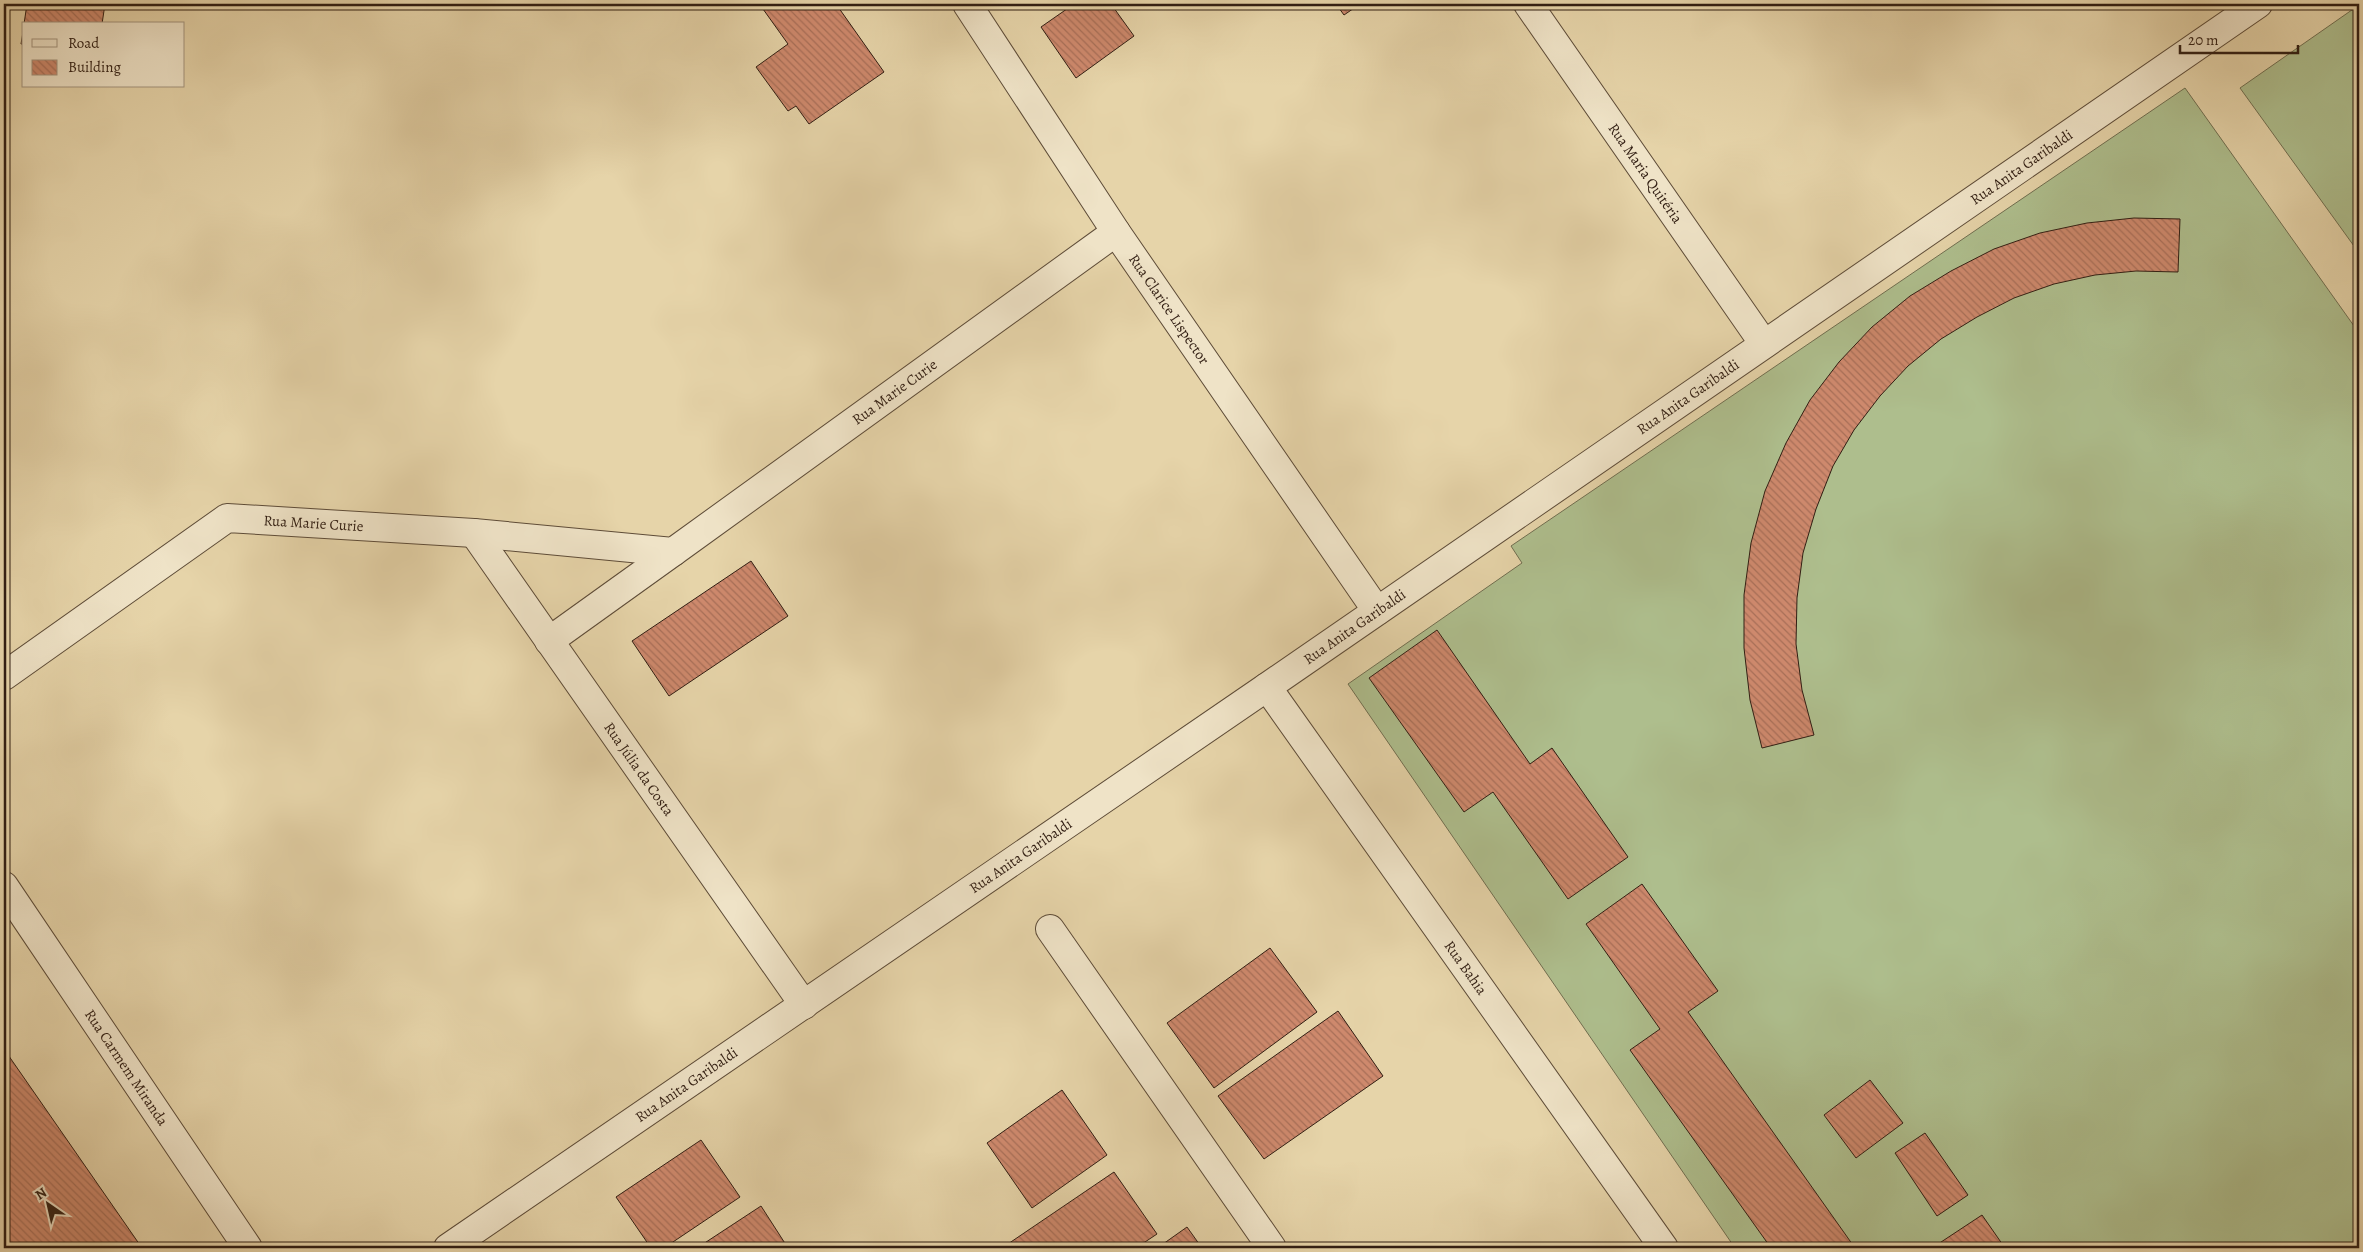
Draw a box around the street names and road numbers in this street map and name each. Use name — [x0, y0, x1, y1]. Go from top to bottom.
street label: Rua Maria Quitéria — [1604, 119, 1687, 227]
street label: Rua Anita Garibaldi — [1966, 125, 2077, 209]
street label: Rua Clarice Lispector — [1124, 250, 1214, 368]
street label: Rua Marie Curie — [848, 354, 941, 429]
street label: Rua Anita Garibaldi — [1633, 355, 1743, 439]
street label: Rua Marie Curie — [263, 510, 364, 536]
street label: Rua Anita Garibaldi — [1299, 584, 1410, 669]
street label: Rua Júlia da Costa — [599, 718, 679, 820]
street label: Rua Anita Garibaldi — [965, 814, 1076, 898]
street label: Rua Bahia — [1440, 937, 1492, 999]
street label: Rua Carmem Miranda — [80, 1005, 173, 1130]
street label: Rua Anita Garibaldi — [631, 1042, 742, 1127]

